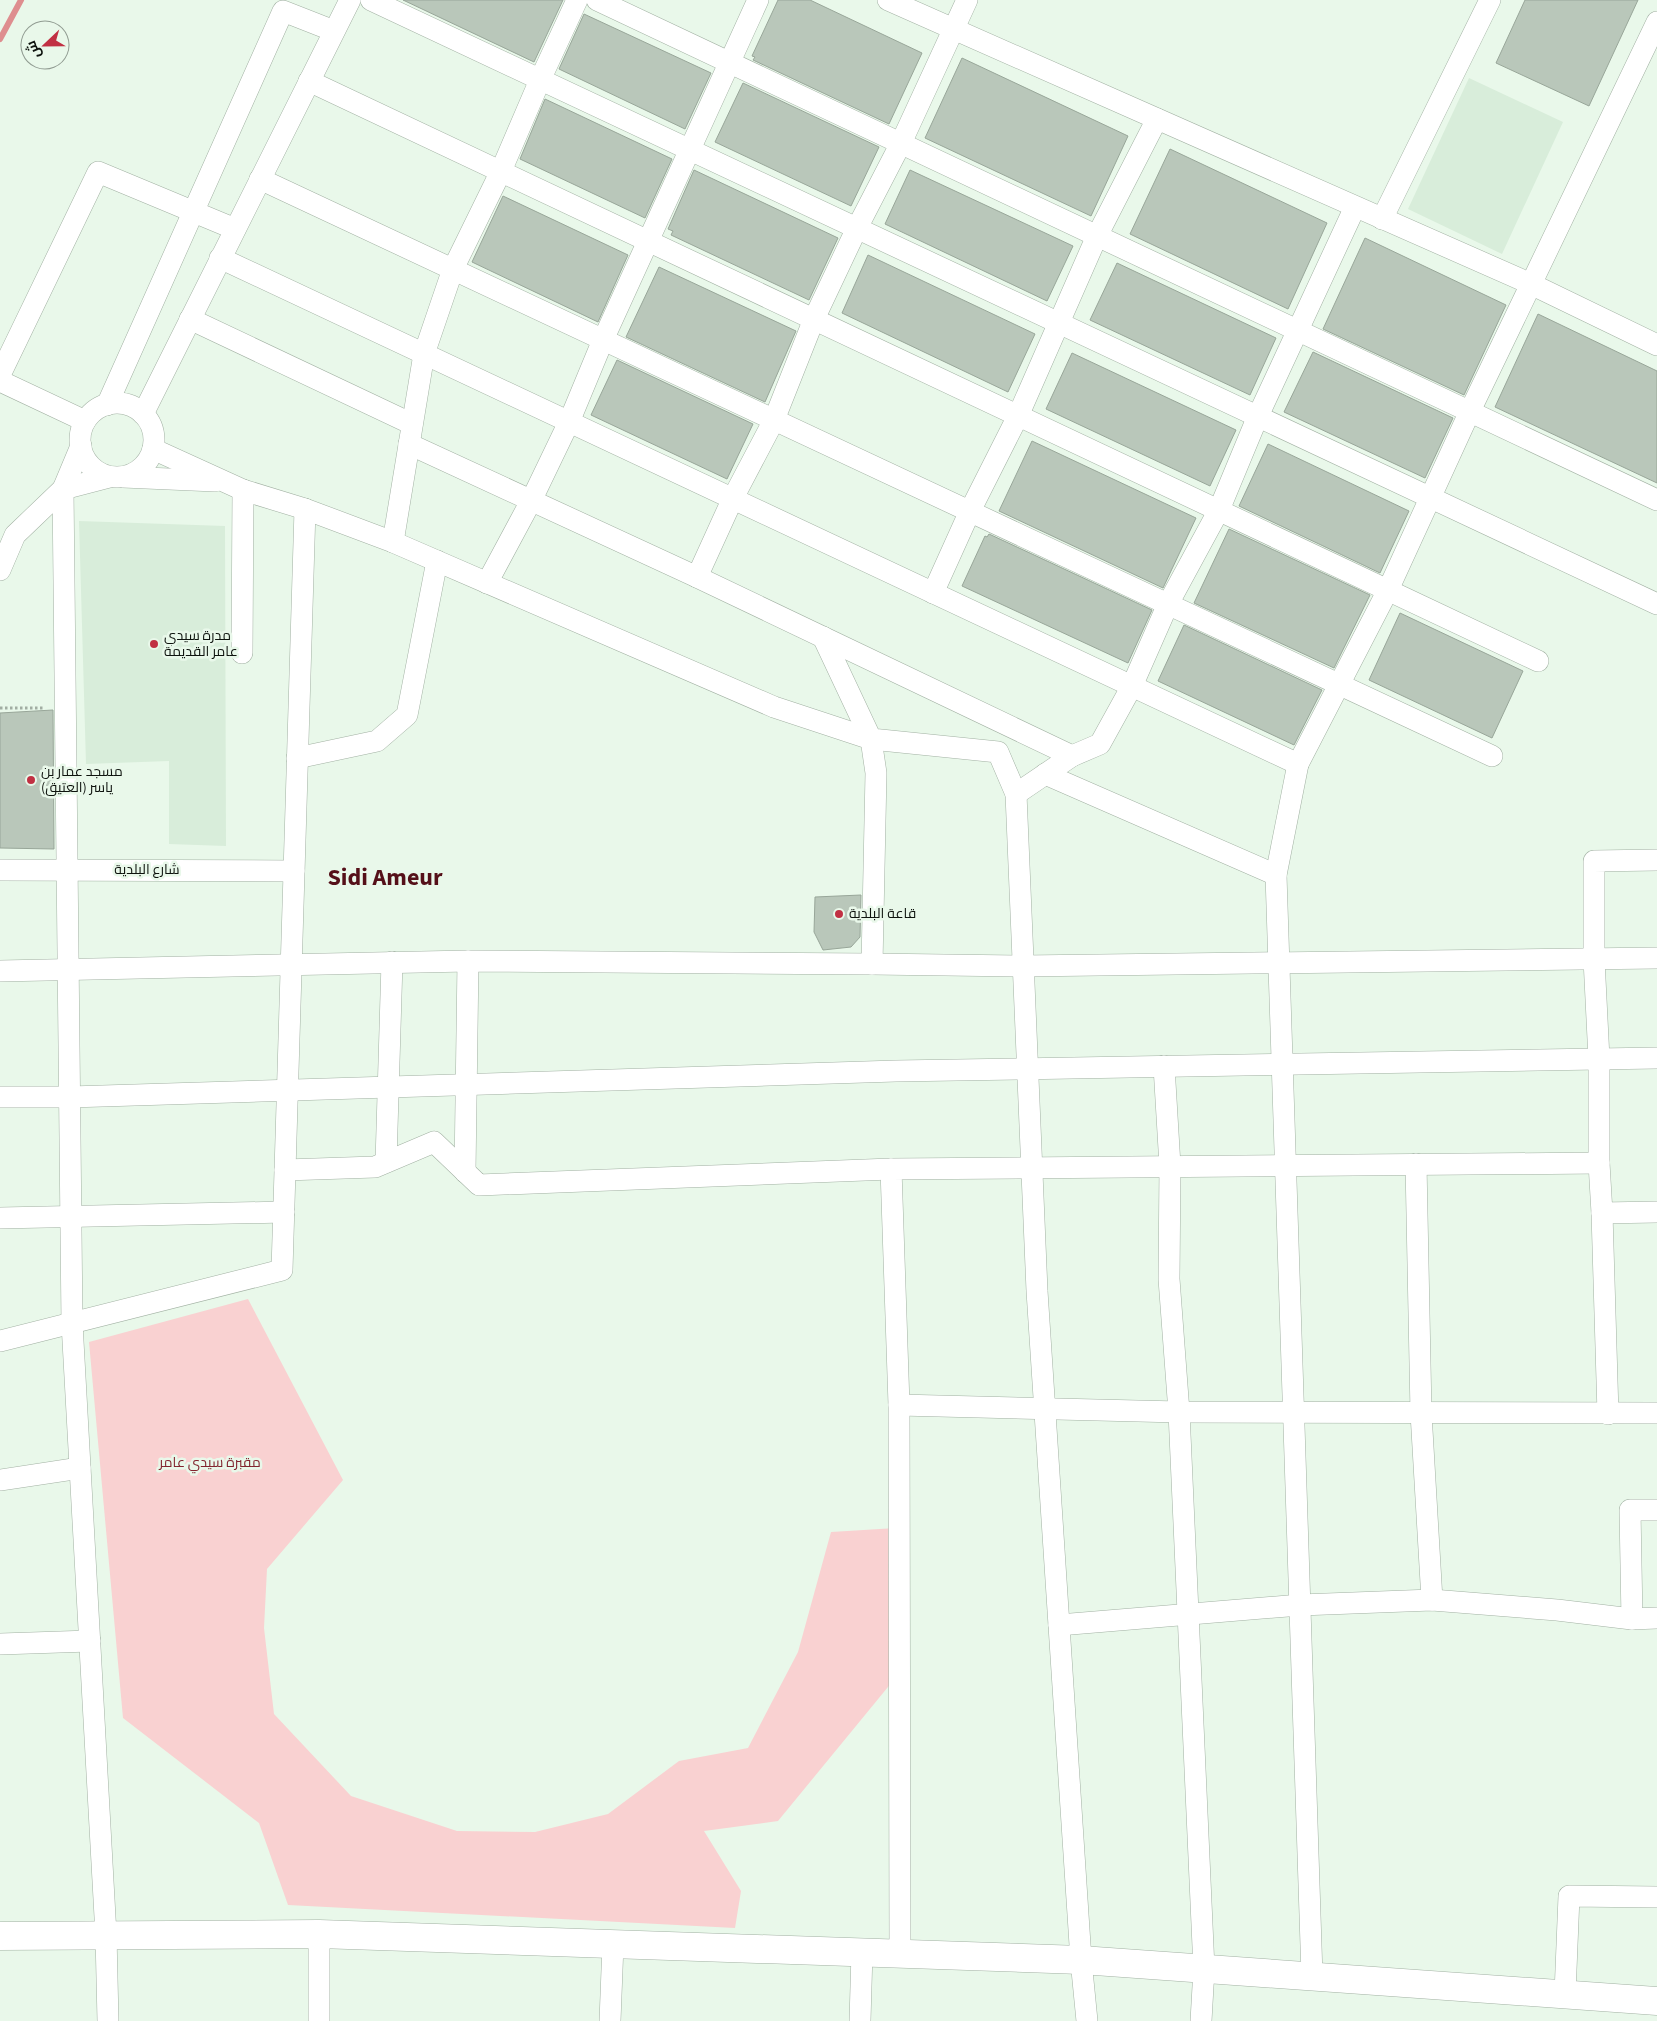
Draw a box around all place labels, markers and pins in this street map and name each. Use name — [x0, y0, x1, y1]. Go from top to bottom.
place label: مدرة سيدي عامر القديمة — [164, 626, 238, 662]
marker: مدرة سيدي عامر القديمة — [148, 638, 160, 650]
place label: مسجد عمار بن ياسر (العتيق) — [41, 762, 123, 798]
marker: مسجد عمار بن ياسر (العتيق) — [25, 774, 37, 786]
place label: قاعة البلدية — [849, 904, 916, 924]
marker: قاعة البلدية — [833, 908, 845, 920]

